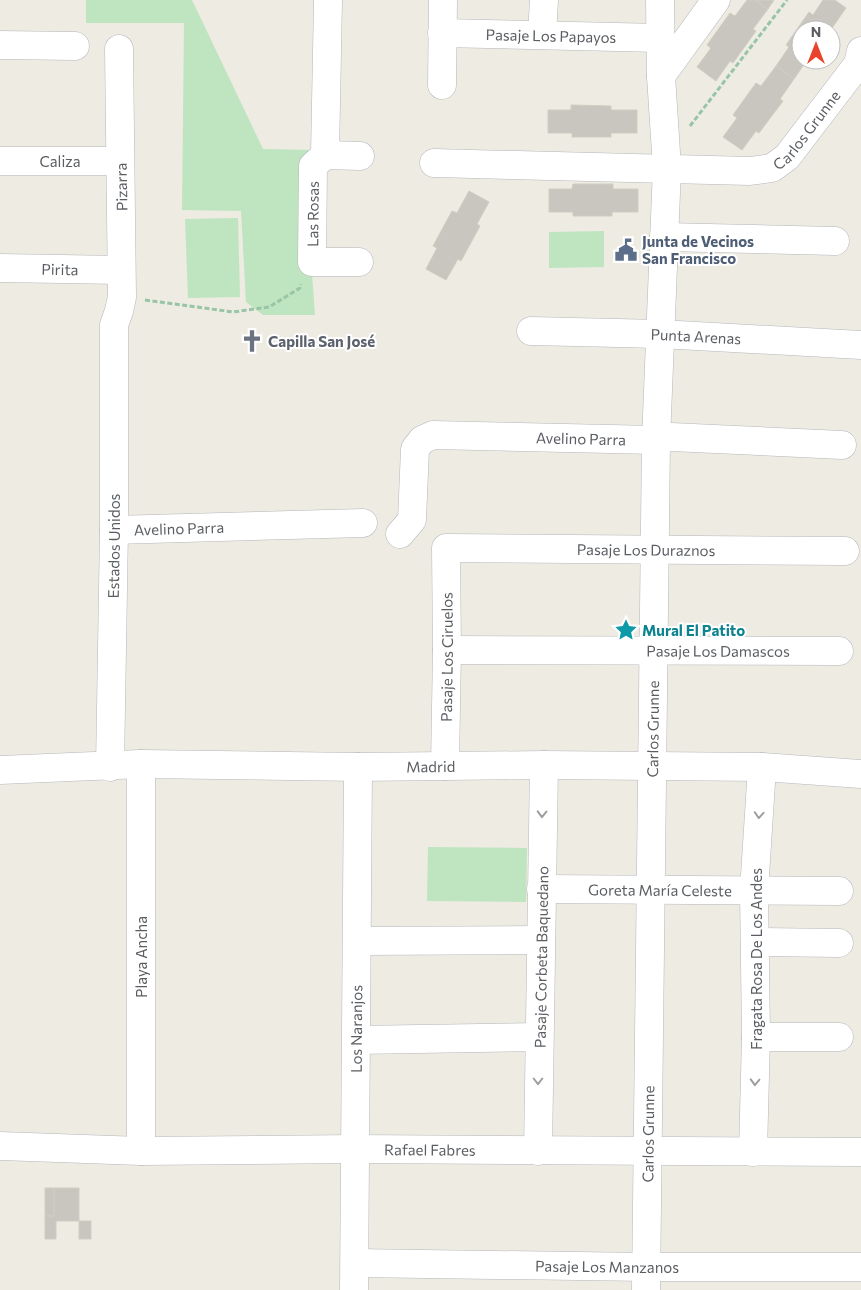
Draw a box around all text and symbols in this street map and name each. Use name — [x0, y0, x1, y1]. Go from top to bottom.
north arrow — [791, 20, 841, 70]
text: N — [811, 23, 821, 40]
street label: Pasaje Los Papayos — [485, 25, 617, 46]
street label: Carlos Grunne — [769, 87, 844, 173]
street label: Caliza — [39, 152, 81, 170]
street label: Pizarra — [112, 163, 130, 211]
street label: Las Rosas — [303, 181, 322, 247]
place label: Junta de Vecinos San Francisco — [642, 232, 754, 267]
public building icon: Junta de Vecinos San Francisco — [613, 237, 639, 263]
street label: Pirita — [41, 260, 79, 278]
street label: Punta Arenas — [650, 325, 742, 347]
church icon: Capilla San José — [239, 328, 265, 354]
place label: Capilla San José — [268, 332, 375, 350]
street label: Avelino Parra — [536, 428, 626, 448]
street label: Estados Unidos — [104, 494, 123, 598]
street label: Avelino Parra — [134, 518, 224, 538]
street label: Pasaje Los Duraznos — [577, 540, 715, 559]
street label: Pasaje Los Ciruelos — [437, 592, 456, 722]
place icon: Mural El Patito — [613, 617, 639, 643]
place label: Mural El Patito — [642, 621, 745, 639]
street label: Pasaje Los Damascos — [646, 642, 790, 660]
street label: Carlos Grunne — [643, 680, 662, 778]
street label: Madrid — [406, 757, 456, 775]
one-way arrow — [537, 810, 548, 818]
one-way arrow — [753, 811, 764, 819]
street label: Pasaje Corbeta Baquedano — [531, 866, 551, 1048]
street label: Fragata Rosa De Los Andes — [747, 868, 765, 1050]
street label: Goreta María Celeste — [588, 880, 732, 899]
street label: Playa Ancha — [132, 916, 150, 998]
street label: Los Naranjos — [347, 985, 365, 1073]
one-way arrow — [533, 1078, 543, 1085]
one-way arrow — [749, 1079, 760, 1087]
street label: Carlos Grunne — [638, 1085, 657, 1183]
street label: Rafael Fabres — [384, 1140, 476, 1159]
street label: Pasaje Los Manzanos — [535, 1256, 679, 1276]

